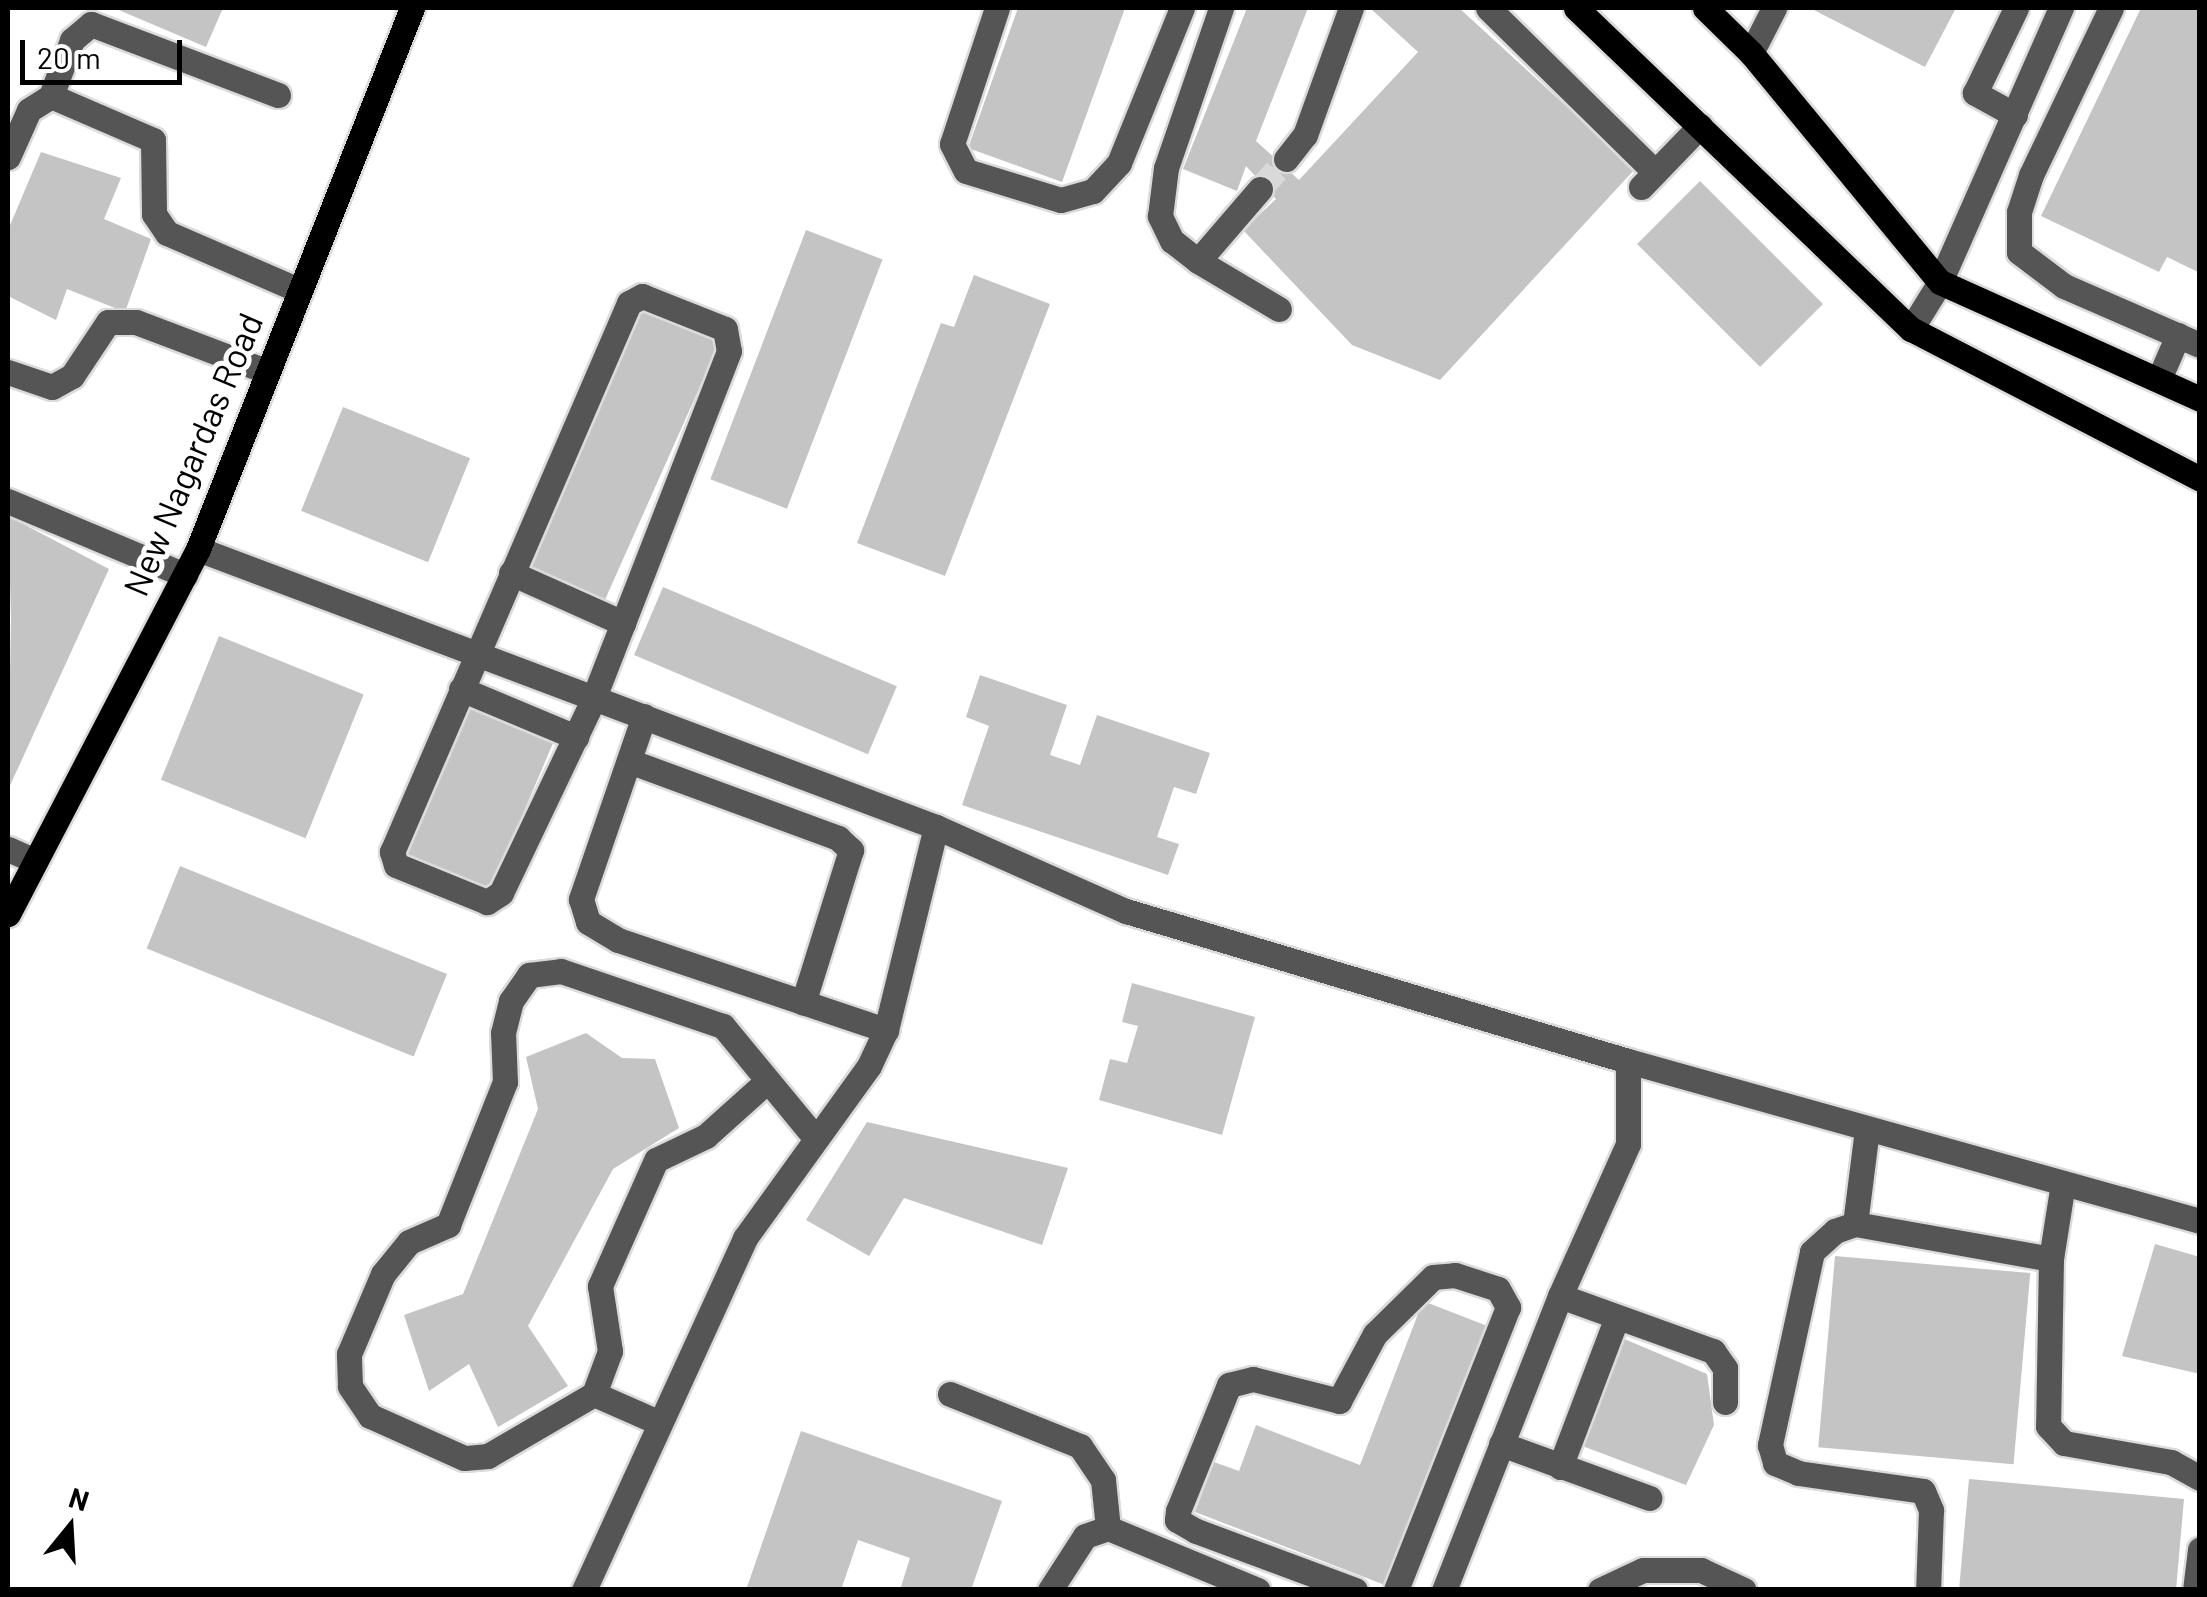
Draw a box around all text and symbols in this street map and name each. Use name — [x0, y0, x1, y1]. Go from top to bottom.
scale bar — [25, 20, 188, 82]
text: 20 m — [37, 39, 101, 75]
street label: New Nagardas Road — [113, 306, 271, 602]
north arrow — [20, 1477, 120, 1577]
text: N — [65, 1479, 93, 1518]

